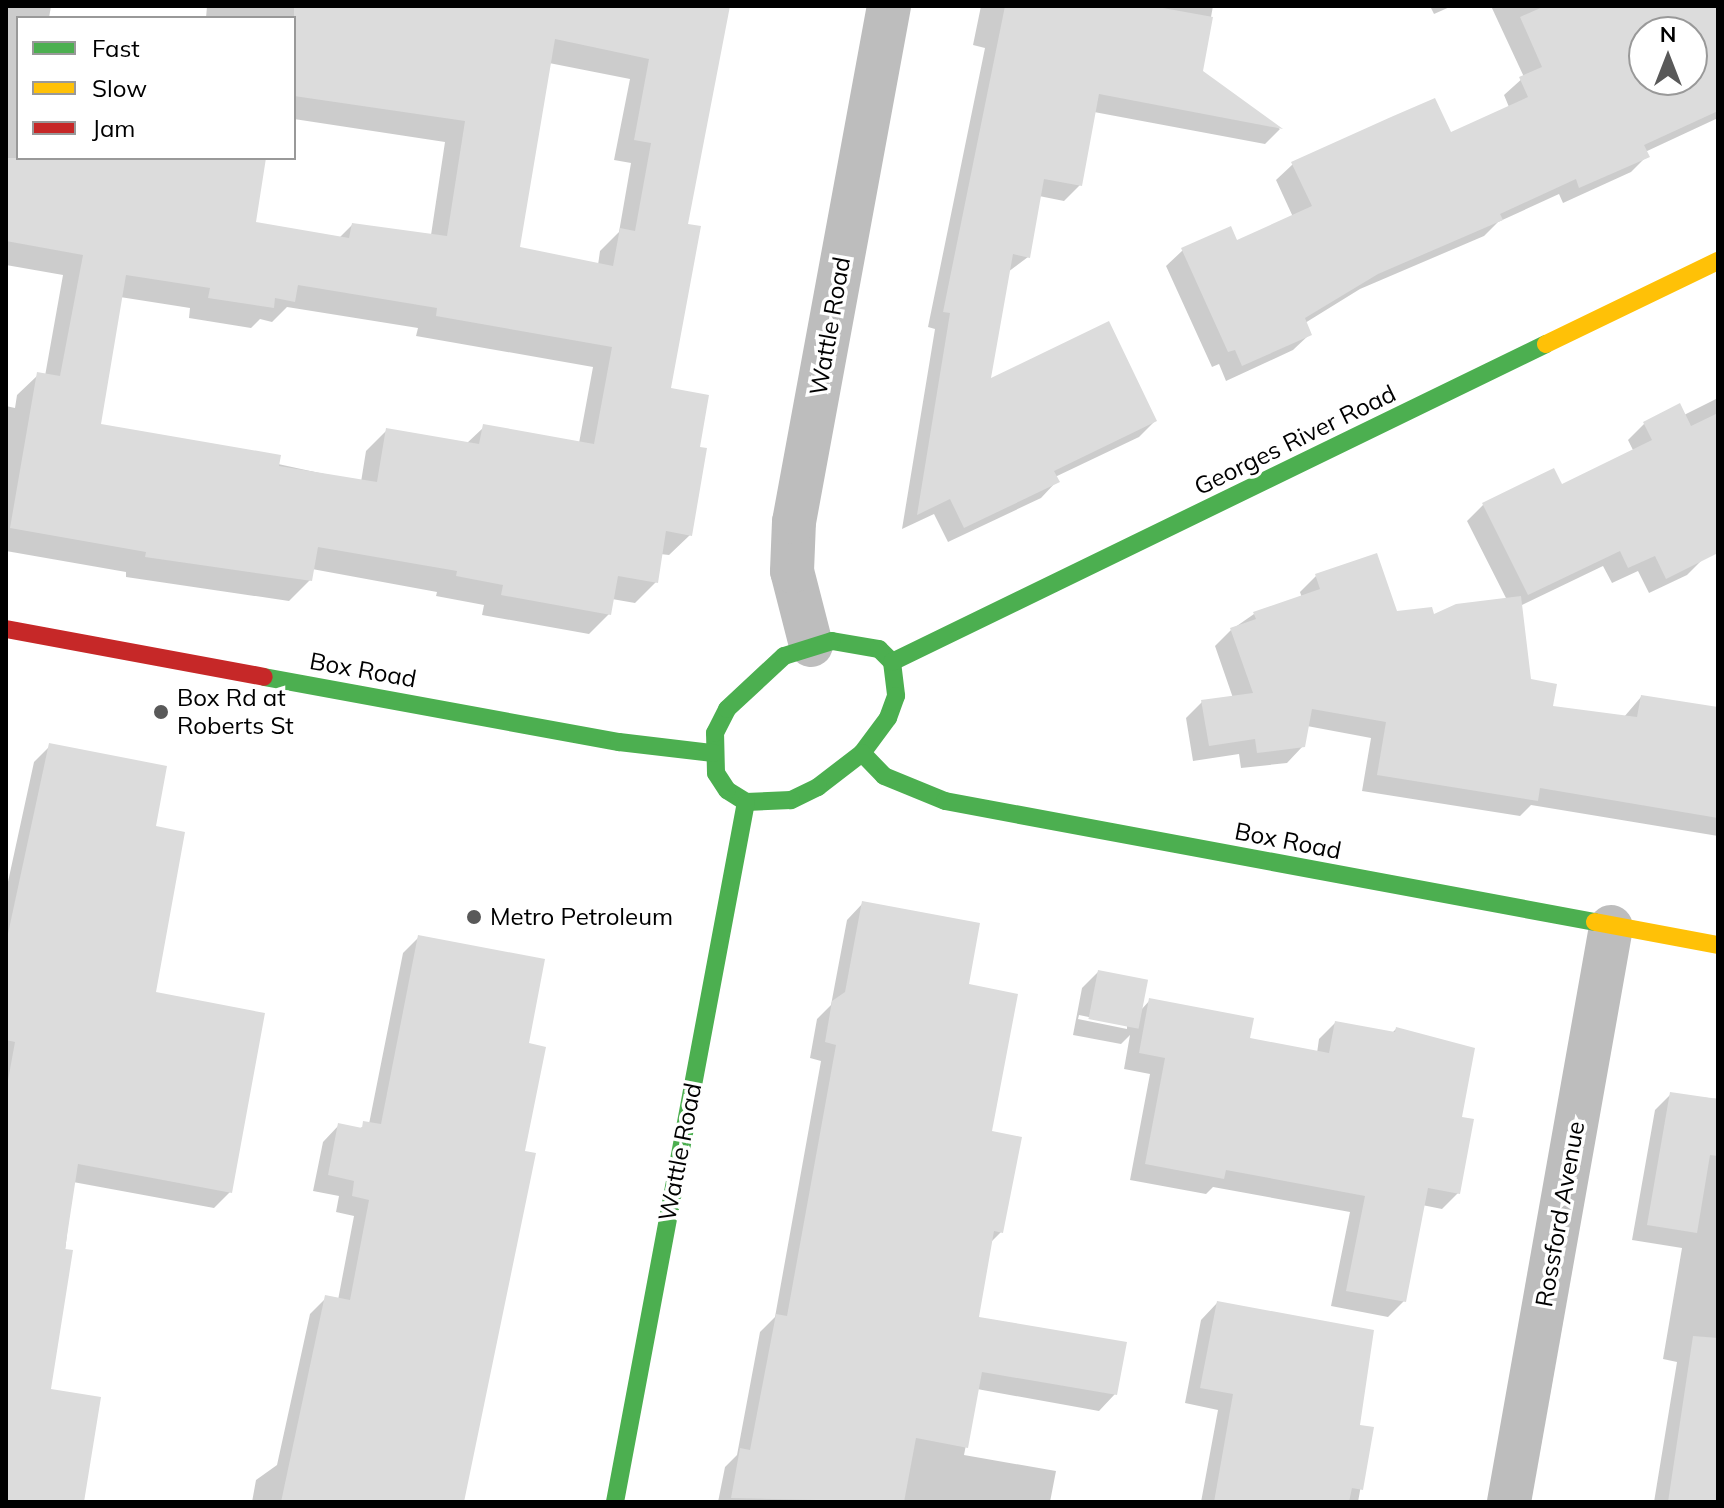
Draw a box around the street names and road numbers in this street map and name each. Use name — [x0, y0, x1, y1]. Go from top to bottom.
street label: Wattle Road — [804, 255, 856, 397]
street label: Georges River Road — [1190, 379, 1400, 501]
street label: Box Road — [307, 646, 419, 694]
street label: Box Road — [1232, 817, 1344, 865]
street label: Wattle Road — [653, 1081, 707, 1223]
street label: Rossford Avenue — [1529, 1119, 1591, 1309]

